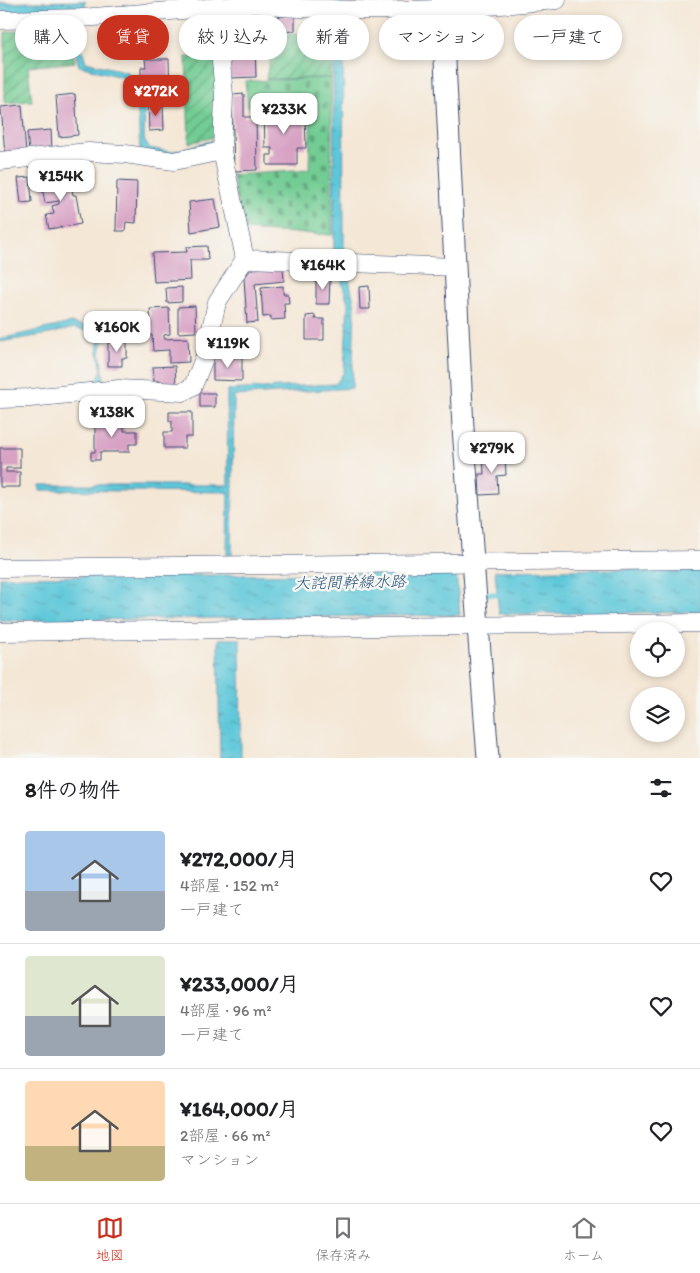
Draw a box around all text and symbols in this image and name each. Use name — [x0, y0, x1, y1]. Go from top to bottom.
chip: 購入 — [15, 15, 87, 60]
chip: 賃貸 — [97, 15, 169, 60]
chip: 絞り込み — [179, 15, 287, 60]
chip: 新着 — [297, 15, 369, 60]
chip: マンション — [379, 15, 504, 60]
chip: 一戸建て — [514, 15, 622, 60]
pin: ¥272K — [121, 74, 191, 117]
text: ¥272K — [134, 81, 178, 100]
pin: ¥233K — [249, 92, 319, 135]
text: ¥233K — [261, 99, 307, 118]
pin: ¥154K — [26, 160, 96, 202]
text: ¥154K — [39, 166, 83, 185]
pin: ¥164K — [288, 248, 358, 291]
text: ¥164K — [301, 255, 345, 274]
pin: ¥160K — [82, 310, 152, 353]
text: ¥160K — [95, 317, 139, 336]
pin: ¥119K — [193, 326, 263, 369]
text: ¥119K — [207, 333, 249, 352]
pin: ¥138K — [77, 396, 147, 438]
text: ¥138K — [90, 402, 134, 421]
pin: ¥279K — [457, 432, 527, 474]
text: ¥279K — [470, 438, 514, 457]
water label: 大詫間幹線水路 — [294, 572, 407, 592]
map controls — [630, 622, 685, 742]
button: locate — [630, 622, 685, 677]
button: layers — [630, 687, 685, 742]
icon: filters — [647, 774, 675, 802]
text: 8件の物件 — [25, 777, 121, 802]
text: ¥272,000/月 — [180, 846, 298, 871]
icon: home — [65, 851, 125, 911]
icon: heart — [647, 867, 675, 895]
text: 4部屋 · 152 m² — [180, 876, 279, 895]
text: 一戸建て — [180, 900, 244, 919]
text: ¥233,000/月 — [180, 971, 299, 996]
icon: home — [65, 976, 125, 1036]
icon: heart — [647, 992, 675, 1020]
text: 4部屋 · 96 m² — [180, 1001, 272, 1020]
text: 一戸建て — [180, 1025, 244, 1044]
text: ¥164,000/月 — [180, 1096, 299, 1121]
icon: home — [65, 1101, 125, 1161]
icon: heart — [647, 1117, 675, 1145]
text: 2部屋 · 66 m² — [180, 1126, 270, 1145]
text: マンション — [180, 1150, 259, 1169]
tab: 地図 — [96, 1214, 124, 1264]
tab: 保存済み — [315, 1214, 371, 1264]
tab: ホーム — [563, 1214, 604, 1264]

